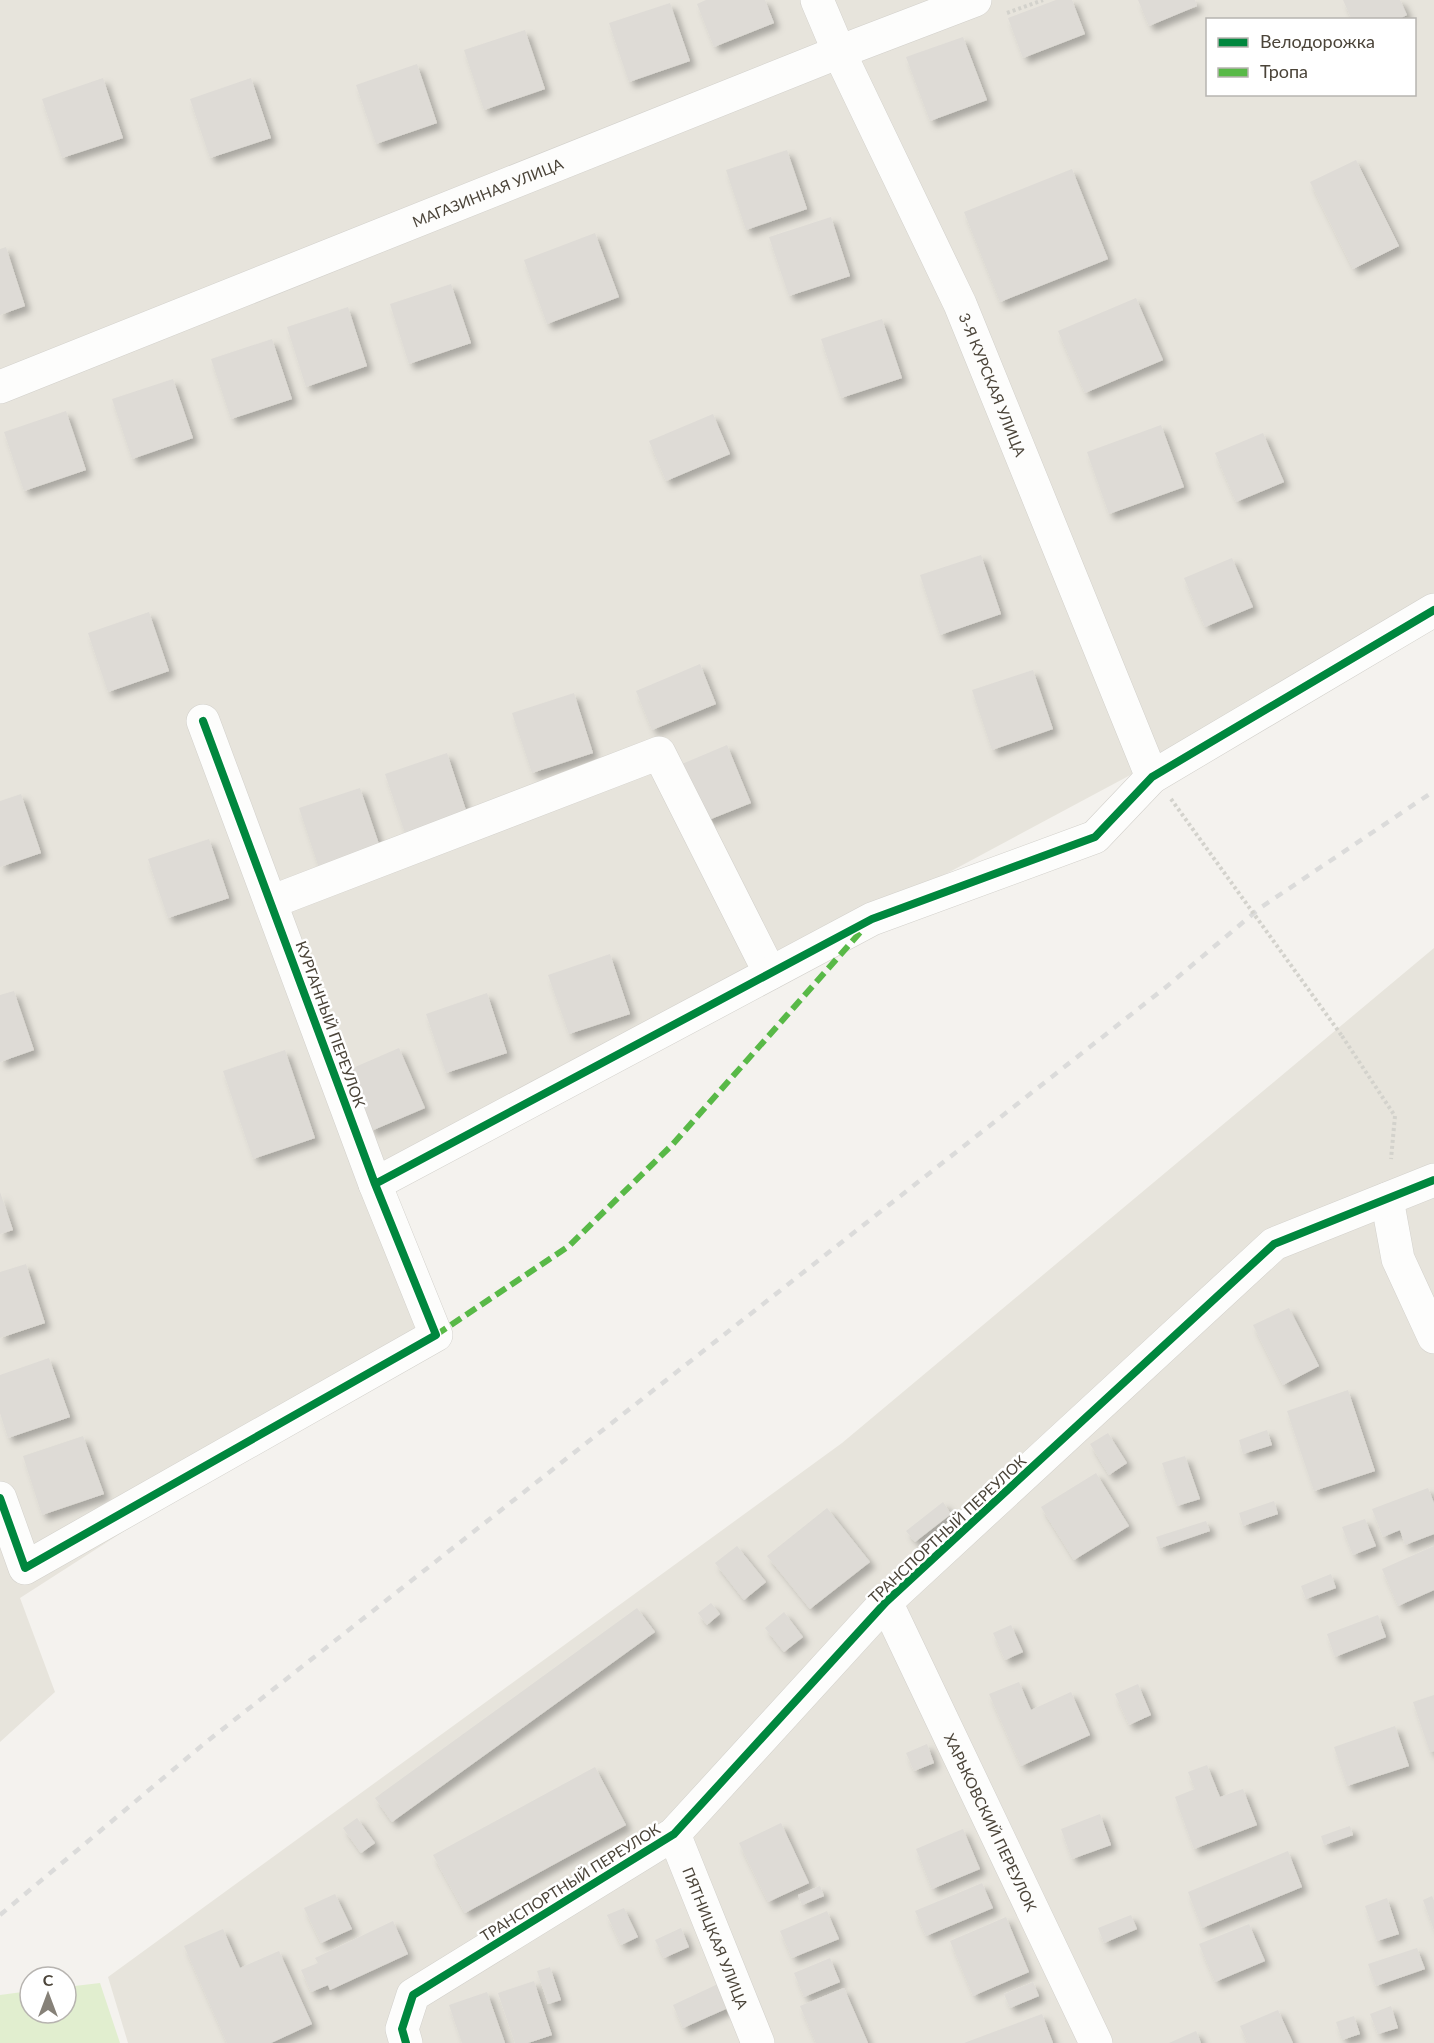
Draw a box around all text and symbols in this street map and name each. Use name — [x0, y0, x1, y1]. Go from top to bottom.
legend — [1206, 18, 1416, 96]
text: Велодорожка — [1260, 30, 1375, 52]
text: Тропа — [1260, 60, 1308, 82]
street label: МАГАЗИННАЯ УЛИЦА — [410, 154, 566, 230]
street label: 3-Я КУРСКАЯ УЛИЦА — [956, 310, 1030, 460]
street label: КУРГАННЫЙ ПЕРЕУЛОК — [292, 938, 370, 1110]
street label: ТРАНСПОРТНЫЙ ПЕРЕУЛОК — [865, 1451, 1029, 1607]
street label: ХАРЬКОВСКИЙ ПЕРЕУЛОК — [941, 1730, 1041, 1914]
street label: ТРАНСПОРТНЫЙ ПЕРЕУЛОК — [477, 1819, 663, 1945]
street label: ПЯТНИЦКАЯ УЛИЦА — [679, 1864, 753, 2012]
north arrow — [18, 1965, 78, 2025]
text: С — [43, 1970, 54, 1989]

